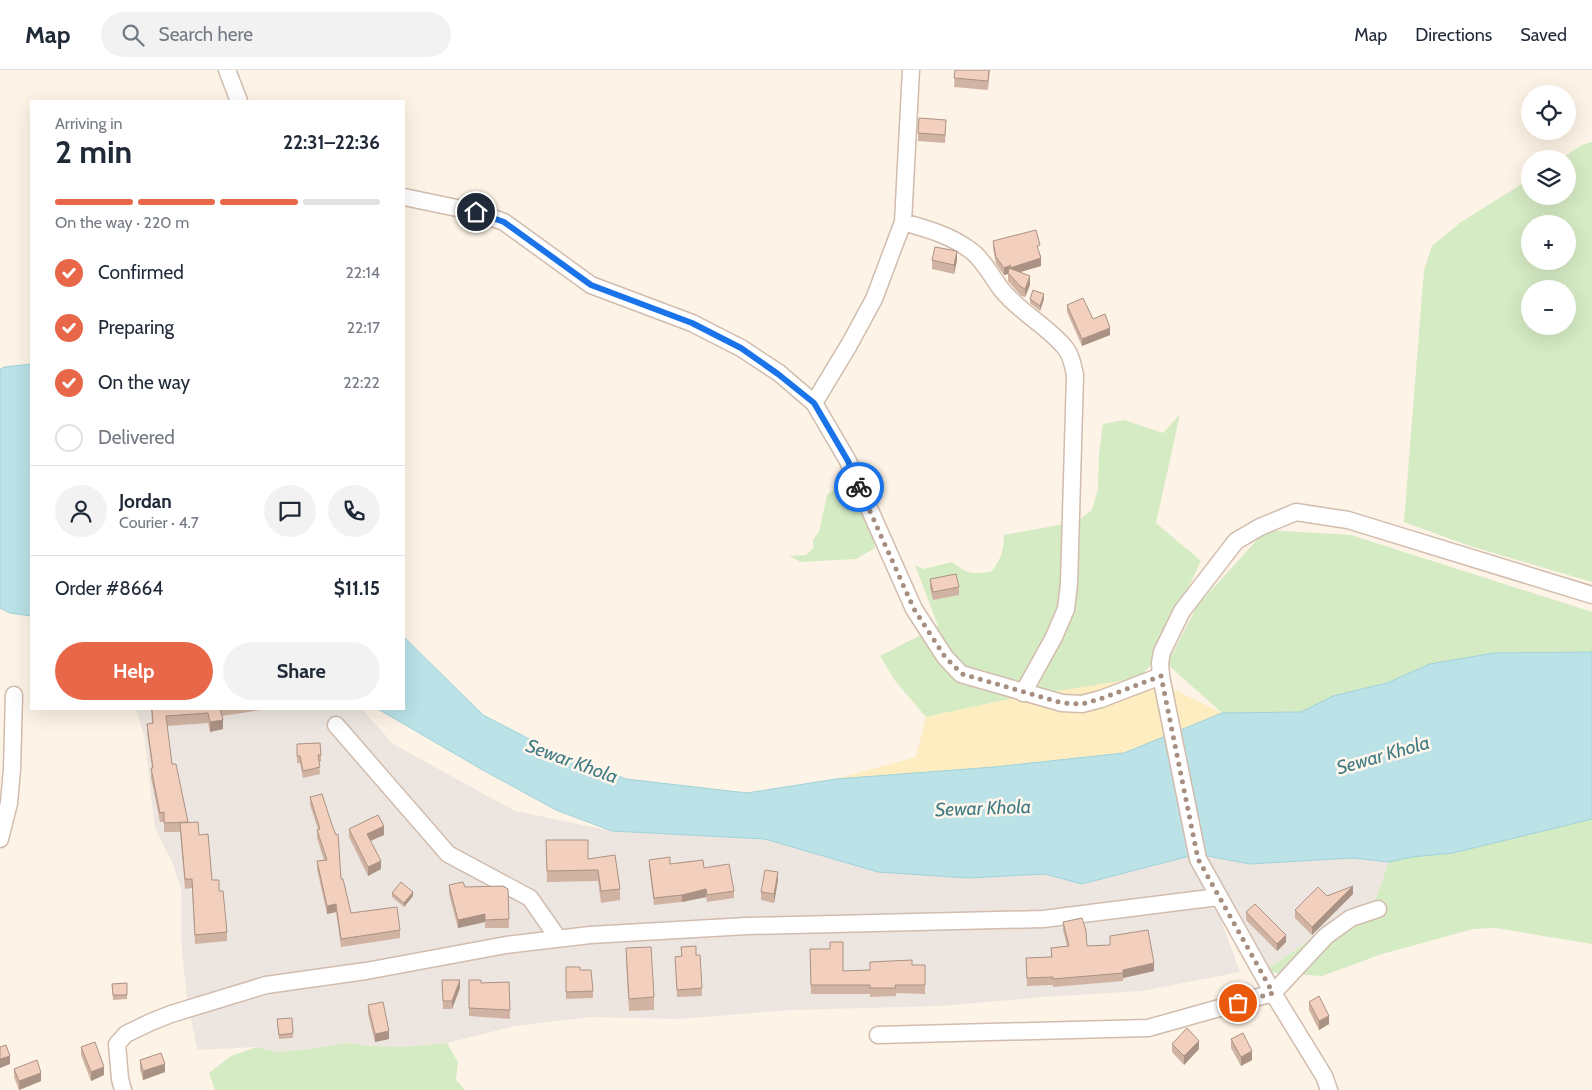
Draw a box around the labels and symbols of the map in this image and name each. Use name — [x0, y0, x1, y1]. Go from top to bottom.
pin — [455, 191, 497, 233]
courier — [834, 462, 884, 512]
water label: Sewar Khola — [1334, 731, 1432, 779]
water label: Sewar Khola — [523, 734, 621, 788]
water label: Sewar Khola — [935, 795, 1031, 821]
pin — [1217, 982, 1259, 1024]

